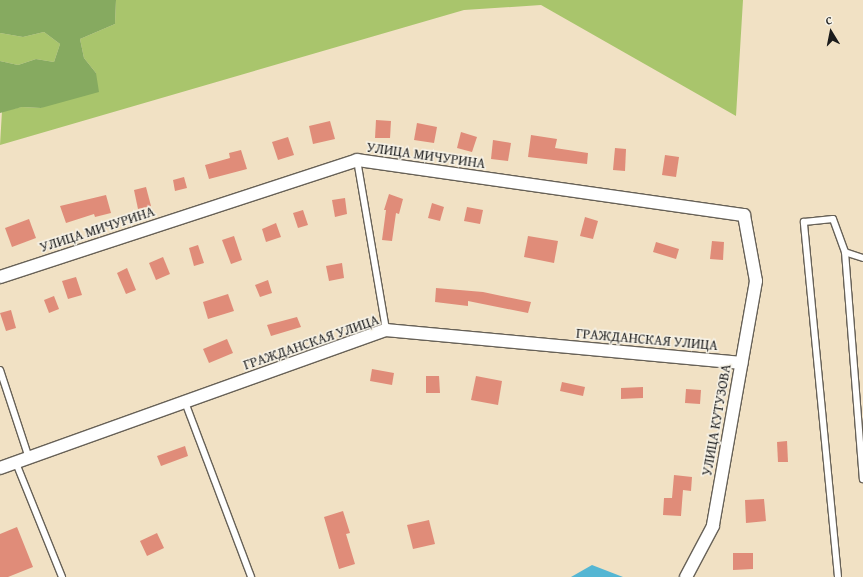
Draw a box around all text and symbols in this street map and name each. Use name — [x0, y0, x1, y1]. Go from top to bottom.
north arrow — [811, 12, 851, 52]
text: С — [824, 12, 833, 29]
street label: УЛИЦА МИЧУРИНА — [366, 138, 486, 172]
street label: УЛИЦА МИЧУРИНА — [37, 203, 157, 255]
street label: ГРАЖДАНСКАЯ УЛИЦА — [241, 311, 381, 373]
street label: ГРАЖДАНСКАЯ УЛИЦА — [575, 324, 719, 354]
street label: УЛИЦА КУТУЗОВА — [698, 363, 734, 477]

